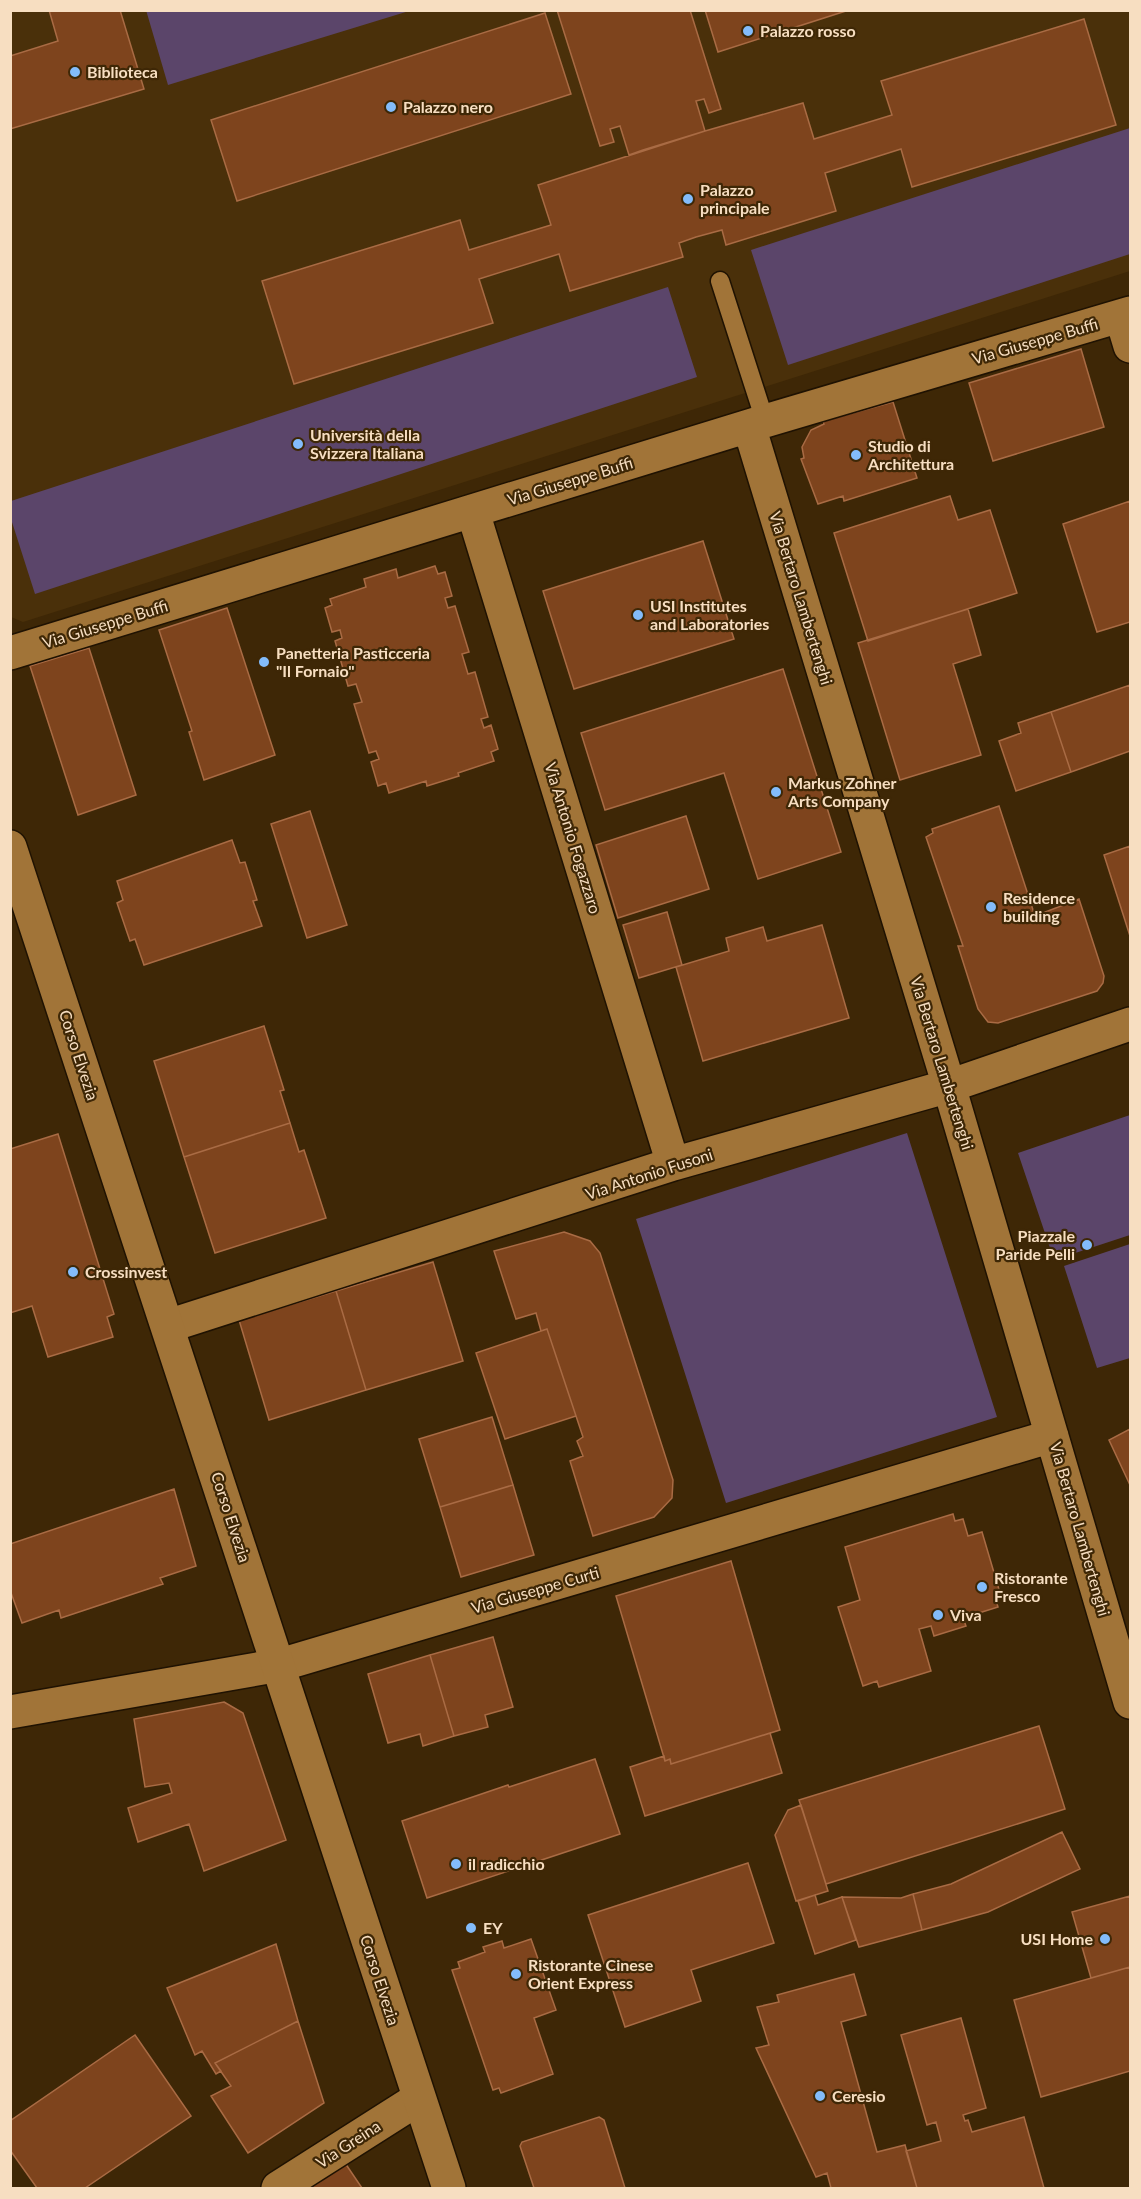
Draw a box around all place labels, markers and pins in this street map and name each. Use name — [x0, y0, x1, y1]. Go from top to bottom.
place label: Palazzo rosso — [760, 21, 856, 40]
marker: Palazzo rosso — [741, 24, 755, 38]
place label: Biblioteca — [87, 62, 158, 81]
marker: Biblioteca — [68, 65, 82, 79]
place label: Palazzo nero — [403, 97, 493, 116]
marker: Palazzo nero — [384, 100, 398, 114]
place label: Palazzo principale — [700, 180, 770, 217]
marker: Palazzo principale — [681, 192, 695, 206]
place label: Università della Svizzera Italiana — [310, 425, 424, 462]
place label: Studio di Architettura — [867, 436, 954, 473]
marker: Università della Svizzera Italiana — [291, 437, 305, 451]
marker: Studio di Architettura — [849, 448, 863, 462]
place label: USI Institutes and Laboratories — [650, 596, 769, 633]
marker: USI Institutes and Laboratories — [631, 608, 645, 622]
place label: Panetteria Pasticceria "Il Fornaio" — [276, 643, 430, 680]
marker: Panetteria Pasticceria "Il Fornaio" — [257, 655, 271, 669]
place label: Markus Zohner Arts Company — [787, 773, 897, 810]
marker: Markus Zohner Arts Company — [769, 785, 783, 799]
place label: Residence building — [1003, 888, 1076, 925]
marker: Residence building — [984, 900, 998, 914]
place label: Piazzale Paride Pelli — [996, 1226, 1075, 1263]
marker: Piazzale Paride Pelli — [1080, 1238, 1094, 1252]
place label: Crossinvest — [85, 1262, 167, 1281]
marker: Crossinvest — [66, 1265, 80, 1279]
place label: Ristorante Fresco — [994, 1568, 1068, 1605]
marker: Ristorante Fresco — [975, 1580, 989, 1594]
place label: Viva — [949, 1605, 982, 1624]
marker: Viva — [931, 1608, 945, 1622]
place label: il radicchio — [468, 1854, 545, 1873]
marker: il radicchio — [449, 1857, 463, 1871]
place label: EY — [483, 1918, 503, 1937]
marker: EY — [464, 1921, 478, 1935]
place label: USI Home — [1020, 1929, 1093, 1948]
marker: USI Home — [1098, 1932, 1112, 1946]
place label: Ristorante Cinese Orient Express — [528, 1955, 654, 1992]
marker: Ristorante Cinese Orient Express — [509, 1967, 523, 1981]
place label: Ceresio — [832, 2086, 886, 2105]
marker: Ceresio — [813, 2089, 827, 2103]

